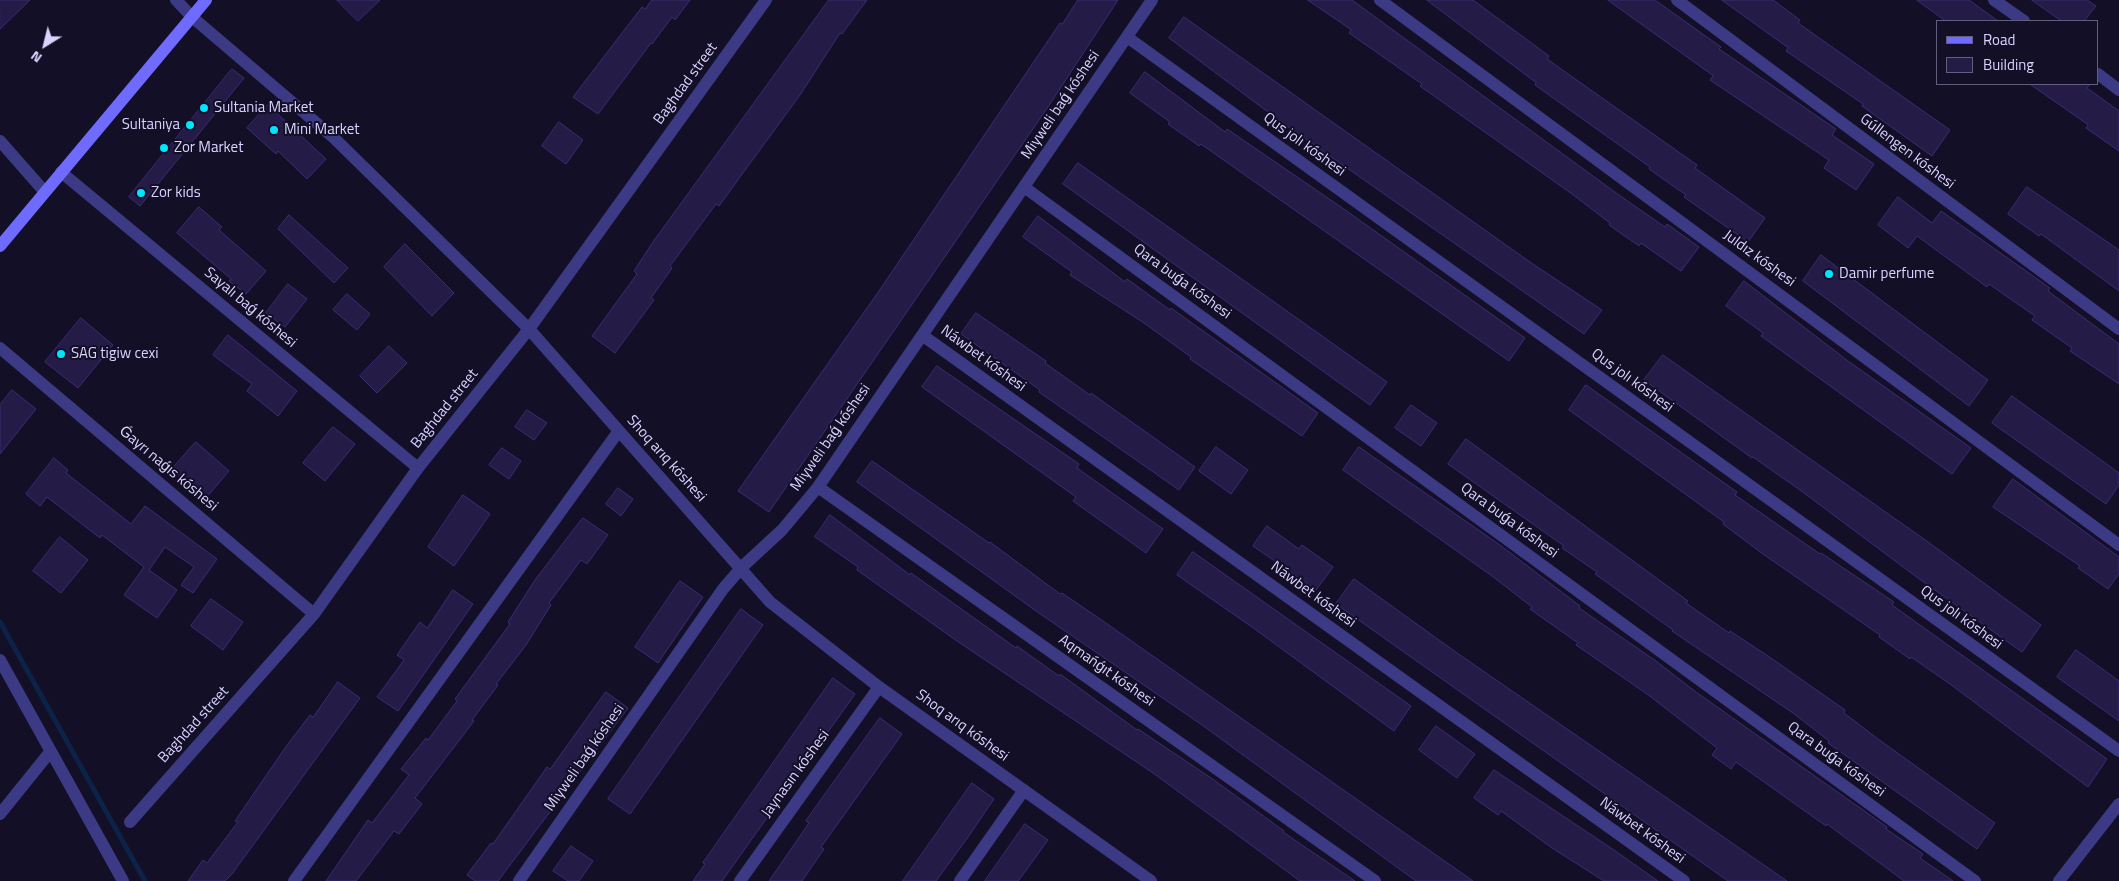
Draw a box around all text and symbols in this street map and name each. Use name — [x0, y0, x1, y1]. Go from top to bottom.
north arrow — [20, 20, 70, 70]
legend — [1936, 20, 2099, 85]
text: Road — [1983, 28, 2015, 51]
street label: Baghdad street — [650, 40, 722, 128]
text: N — [26, 46, 46, 69]
street label: Miyweli baǵ kóshesi — [1018, 47, 1104, 163]
text: Building — [1983, 53, 2034, 76]
place label: Sultania Market — [214, 99, 314, 117]
marker: Sultania Market — [198, 102, 210, 114]
street label: Qus jolı kóshesi — [1259, 109, 1349, 181]
street label: Gúllengen kóshesi — [1856, 110, 1958, 194]
place label: Sultaniya — [122, 116, 180, 134]
marker: Sultaniya — [184, 119, 196, 131]
place label: Mini Market — [284, 121, 360, 139]
marker: Mini Market — [268, 124, 280, 136]
place label: Zor Market — [174, 139, 243, 157]
marker: Zor Market — [158, 142, 170, 154]
place label: Zor kids — [151, 184, 201, 202]
marker: Zor kids — [135, 187, 147, 199]
street label: Juldız kóshesi — [1719, 227, 1799, 291]
street label: Qara buǵa kóshesi — [1130, 241, 1234, 323]
street label: Sayalı baǵ kóshesi — [200, 264, 300, 352]
place label: Damir perfume — [1839, 265, 1934, 283]
marker: Damir perfume — [1823, 268, 1835, 280]
street label: Náwbet kóshesi — [937, 322, 1029, 396]
place label: SAG tigiw cexi — [71, 345, 159, 363]
street label: Qus jolı kóshesi — [1587, 345, 1677, 417]
marker: SAG tigiw cexi — [55, 348, 67, 360]
street label: Baghdad street — [408, 366, 482, 452]
street label: Miyweli baǵ kóshesi — [787, 381, 875, 495]
street label: Shoq arıq kóshesi — [622, 412, 710, 506]
street label: Ǵayrı naǵıs kóshesi — [115, 422, 221, 516]
street label: Qara buǵa kóshesi — [1457, 480, 1561, 562]
street label: Náwbet kóshesi — [1267, 558, 1359, 632]
street label: Qus jolı kóshesi — [1916, 582, 2006, 654]
street label: Aqmańǵıt kóshesi — [1055, 631, 1157, 711]
street label: Baghdad street — [155, 683, 233, 767]
street label: Shoq arıq kóshesi — [912, 686, 1012, 766]
street label: Miyweli baǵ kóshesi — [541, 701, 629, 815]
street label: Qara buǵa kóshesi — [1784, 719, 1888, 801]
street label: Jaynasın kóshesi — [758, 727, 834, 821]
street label: Náwbet kóshesi — [1596, 794, 1688, 868]

